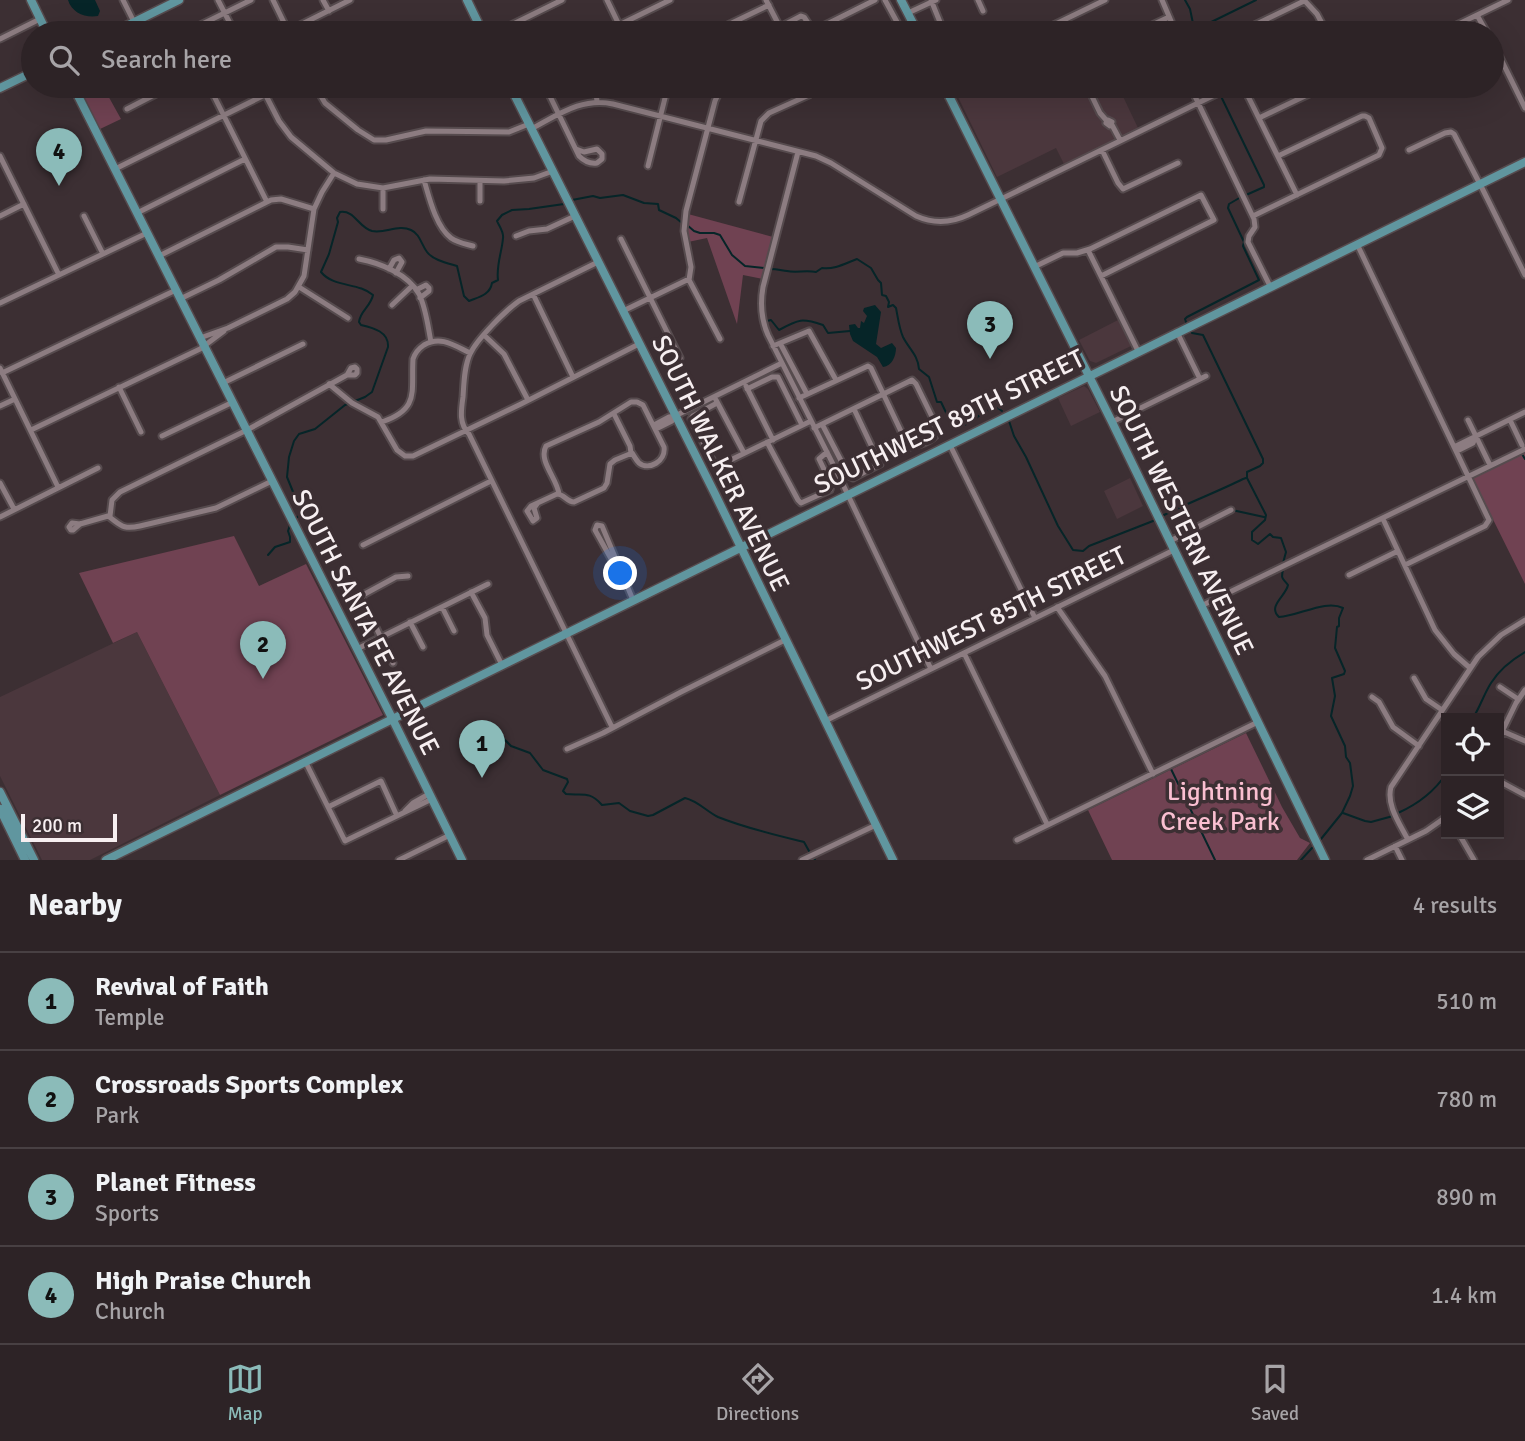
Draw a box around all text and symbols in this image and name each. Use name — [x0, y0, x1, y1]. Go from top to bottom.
search box — [21, 21, 1504, 98]
icon: search — [45, 41, 83, 79]
text: Search here — [101, 44, 232, 76]
pin: 4 — [36, 128, 82, 186]
pin: 3 — [967, 301, 1013, 359]
street label: SOUTH WALKER AVENUE — [644, 330, 796, 597]
street label: SOUTHWEST 89TH STREET — [809, 342, 1090, 501]
street label: SOUTH WESTERN AVENUE — [1102, 380, 1260, 660]
street label: SOUTH SANTA FE AVENUE — [284, 484, 446, 761]
street label: SOUTHWEST 85TH STREET — [851, 539, 1132, 698]
your location — [603, 556, 637, 590]
pin: 2 — [240, 621, 286, 679]
map controls — [1441, 713, 1504, 839]
button: locate — [1441, 713, 1504, 776]
pin: 1 — [459, 720, 505, 778]
park label: Lightning Creek Park — [1160, 776, 1280, 838]
button: layers — [1441, 776, 1504, 839]
scale bar — [21, 811, 117, 843]
text: 200 m — [32, 814, 82, 838]
text: Nearby — [28, 887, 122, 924]
text: 4 results — [1413, 891, 1497, 920]
text: Revival of Faith — [95, 971, 269, 1003]
text: 1 — [45, 987, 57, 1016]
text: 510 m — [1436, 987, 1497, 1016]
text: Temple — [95, 1003, 164, 1032]
text: Crossroads Sports Complex — [95, 1069, 403, 1101]
text: 2 — [45, 1085, 57, 1114]
text: 780 m — [1436, 1085, 1497, 1114]
text: Park — [95, 1101, 139, 1130]
text: Planet Fitness — [95, 1167, 256, 1199]
text: 3 — [45, 1183, 57, 1212]
text: 890 m — [1436, 1183, 1497, 1212]
text: Sports — [95, 1199, 159, 1228]
text: High Praise Church — [95, 1265, 311, 1297]
text: 4 — [45, 1281, 57, 1310]
text: 1.4 km — [1431, 1281, 1497, 1310]
text: Church — [95, 1297, 165, 1326]
tab: Map — [226, 1360, 264, 1426]
tab: Directions — [716, 1360, 799, 1426]
tab: Saved — [1251, 1360, 1299, 1426]

